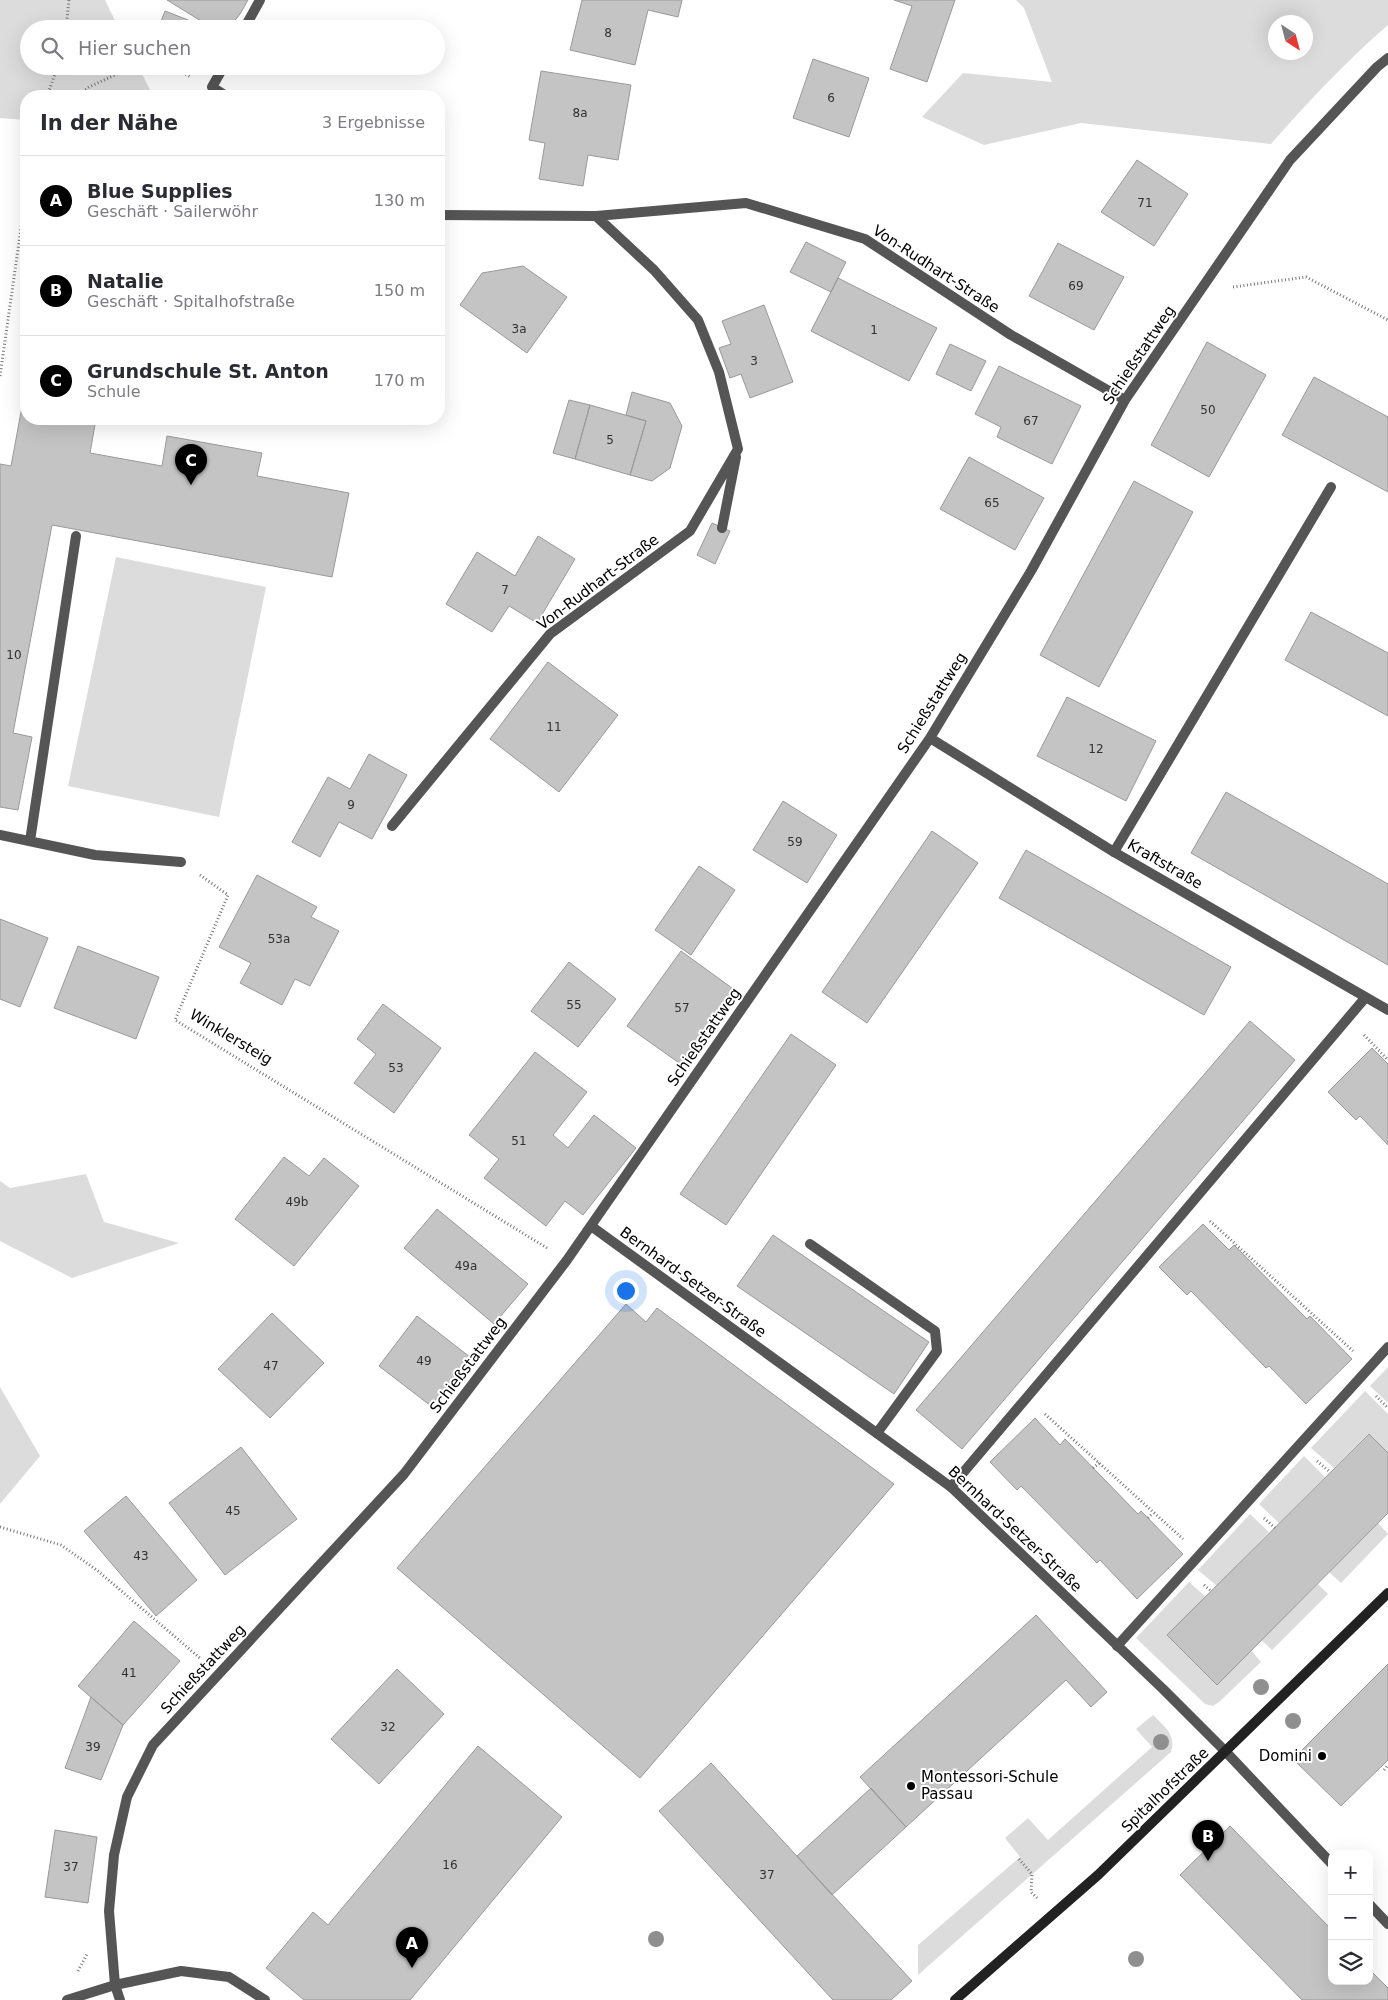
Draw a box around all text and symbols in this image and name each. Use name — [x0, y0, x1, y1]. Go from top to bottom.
north arrow — [1268, 15, 1313, 60]
search box — [20, 20, 445, 75]
house number: 8 — [604, 26, 612, 40]
icon: search — [38, 34, 66, 62]
text: Hier suchen — [78, 37, 191, 59]
house number: 6 — [827, 91, 835, 105]
house number: 8a — [573, 106, 588, 120]
text: In der Nähe — [40, 111, 178, 135]
text: 3 Ergebnisse — [322, 113, 425, 132]
text: Blue Supplies — [87, 180, 233, 202]
text: A — [50, 191, 62, 210]
text: 130 m — [374, 191, 425, 210]
house number: 71 — [1137, 196, 1153, 210]
text: Geschäft · Sailerwöhr — [87, 202, 258, 221]
street label: Von-Rudhart-Straße — [869, 221, 1003, 317]
text: Natalie — [87, 270, 164, 292]
house number: 69 — [1068, 279, 1084, 293]
text: B — [50, 281, 62, 300]
text: 150 m — [374, 281, 425, 300]
text: Geschäft · Spitalhofstraße — [87, 292, 295, 311]
street label: Schießstattweg — [1099, 302, 1179, 408]
house number: 3a — [512, 322, 527, 336]
house number: 1 — [870, 323, 878, 337]
house number: 3 — [750, 354, 758, 368]
text: Grundschule St. Anton — [87, 360, 329, 382]
text: C — [50, 371, 62, 390]
text: 170 m — [374, 371, 425, 390]
text: Schule — [87, 382, 141, 401]
house number: 50 — [1200, 403, 1216, 417]
house number: 67 — [1023, 414, 1039, 428]
house number: 5 — [606, 433, 614, 447]
pin: C — [175, 444, 207, 485]
house number: 65 — [984, 496, 1000, 510]
street label: Von-Rudhart-Straße — [534, 530, 662, 634]
house number: 7 — [501, 583, 509, 597]
house number: 10 — [6, 648, 22, 662]
street label: Schießstattweg — [894, 649, 970, 757]
house number: 11 — [546, 720, 562, 734]
house number: 12 — [1088, 742, 1104, 756]
house number: 9 — [347, 798, 355, 812]
house number: 59 — [787, 835, 803, 849]
street label: Kraftstraße — [1124, 835, 1206, 893]
house number: 53a — [268, 932, 290, 946]
street label: Schießstattweg — [663, 984, 745, 1090]
house number: 55 — [566, 998, 582, 1012]
house number: 57 — [674, 1001, 690, 1015]
street label: Winklersteig — [186, 1005, 276, 1069]
house number: 53 — [388, 1061, 404, 1075]
house number: 51 — [511, 1134, 527, 1148]
house number: 49b — [286, 1195, 308, 1209]
street label: Bernhard-Setzer-Straße — [616, 1223, 770, 1341]
house number: 49a — [455, 1259, 477, 1273]
your location — [613, 1278, 639, 1304]
street label: Schießstattweg — [426, 1313, 510, 1417]
house number: 49 — [416, 1354, 432, 1368]
house number: 47 — [263, 1359, 279, 1373]
street label: Bernhard-Setzer-Straße — [944, 1462, 1086, 1596]
house number: 45 — [225, 1504, 241, 1518]
house number: 43 — [133, 1549, 149, 1563]
street label: Schießstattweg — [157, 1621, 249, 1717]
house number: 41 — [121, 1666, 137, 1680]
house number: 32 — [380, 1720, 396, 1734]
house number: 39 — [85, 1740, 101, 1754]
street label: Spitalhofstraße — [1118, 1744, 1212, 1836]
place label: Domini — [1259, 1747, 1312, 1765]
marker: Domini — [1316, 1750, 1328, 1762]
place label: Montessori-Schule Passau — [921, 1768, 1058, 1803]
marker: Montessori-Schule Passau — [905, 1780, 917, 1792]
pin: B — [1192, 1820, 1224, 1861]
map controls — [1328, 1850, 1373, 1985]
button: + — [1328, 1850, 1373, 1895]
house number: 16 — [442, 1858, 458, 1872]
house number: 37 — [63, 1860, 79, 1874]
house number: 37 — [759, 1868, 775, 1882]
button: − — [1328, 1895, 1373, 1940]
pin: A — [396, 1927, 428, 1968]
button: layers — [1328, 1940, 1373, 1985]

